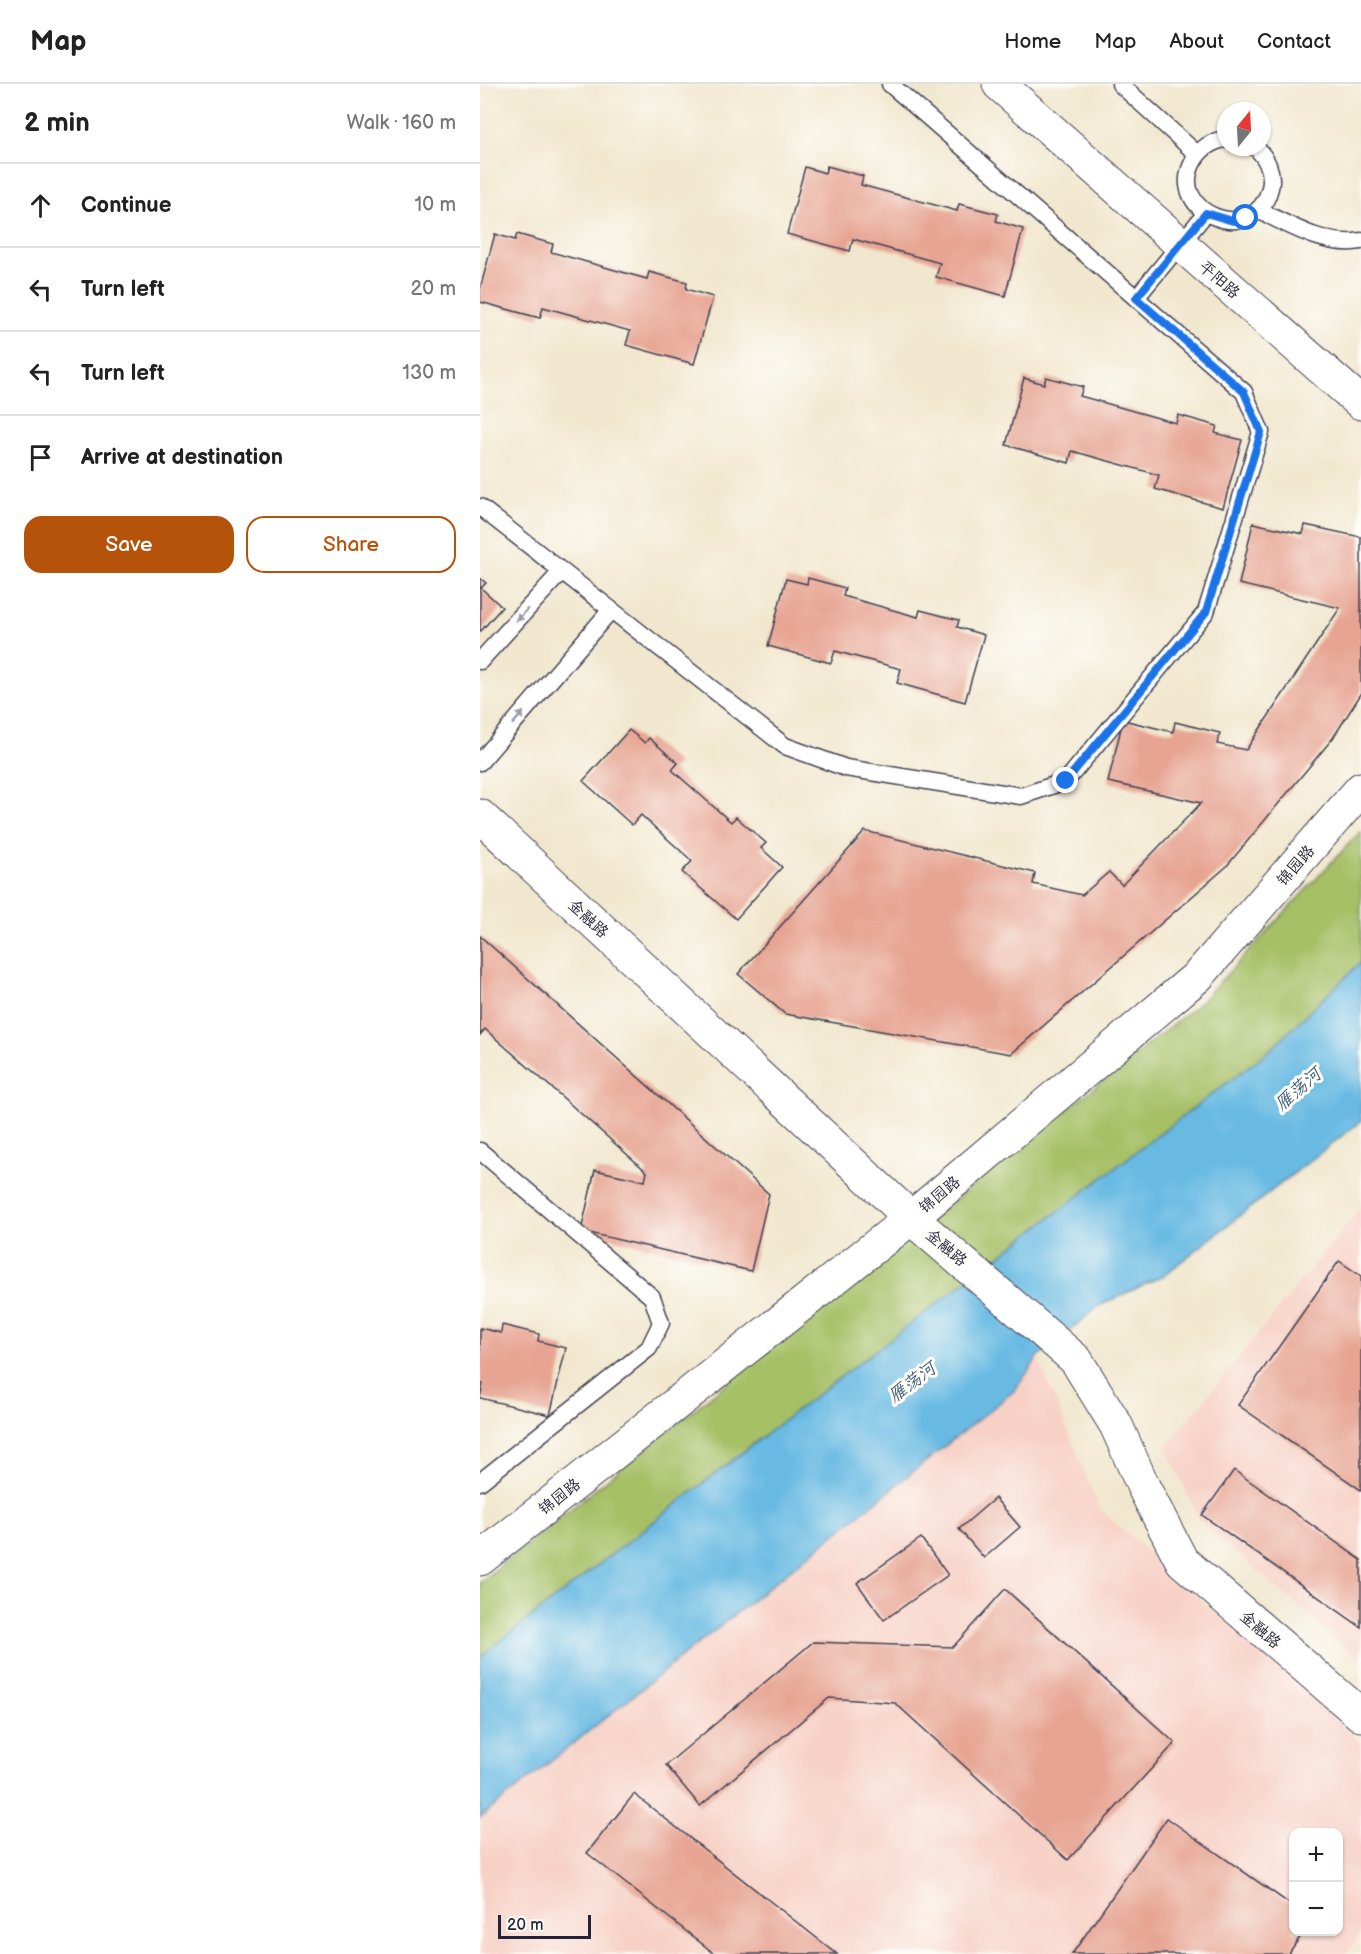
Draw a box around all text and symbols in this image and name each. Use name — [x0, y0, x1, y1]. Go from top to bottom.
text: Map — [30, 25, 86, 58]
text: Home — [1004, 29, 1061, 54]
text: Map — [1094, 29, 1136, 54]
text: About — [1169, 29, 1224, 54]
text: Contact — [1257, 29, 1331, 54]
north arrow — [1217, 102, 1271, 156]
text: 2 min — [24, 108, 90, 139]
text: Walk · 160 m — [347, 111, 456, 135]
icon: ahead — [24, 189, 57, 222]
text: Continue — [81, 192, 171, 219]
text: 10 m — [415, 193, 456, 217]
route start — [1232, 204, 1258, 230]
street label: 平阳路 — [1195, 257, 1243, 303]
icon: left — [24, 273, 57, 306]
text: Turn left — [81, 276, 165, 303]
text: 20 m — [411, 277, 456, 301]
icon: left — [24, 357, 57, 390]
text: Turn left — [81, 360, 165, 387]
text: 130 m — [402, 361, 456, 385]
icon: arrive — [24, 441, 57, 474]
text: Arrive at destination — [81, 444, 283, 471]
button: Save — [24, 516, 234, 573]
button: Share — [246, 516, 456, 573]
one-way arrow — [515, 608, 529, 622]
one-way arrow — [511, 711, 524, 726]
route end — [1052, 767, 1078, 793]
street label: 锦园路 — [1273, 842, 1319, 890]
street label: 金融路 — [564, 896, 612, 942]
water label: 雁荡河 — [1271, 1062, 1328, 1115]
street label: 锦园路 — [915, 1172, 964, 1218]
street label: 金融路 — [922, 1225, 971, 1271]
water label: 雁荡河 — [884, 1356, 943, 1407]
street label: 锦园路 — [535, 1475, 585, 1519]
street label: 金融路 — [1236, 1607, 1284, 1653]
map controls — [1289, 1828, 1343, 1936]
button: + — [1289, 1828, 1343, 1882]
button: − — [1289, 1882, 1343, 1936]
scale bar — [498, 1912, 591, 1940]
text: 20 m — [507, 1916, 543, 1935]

